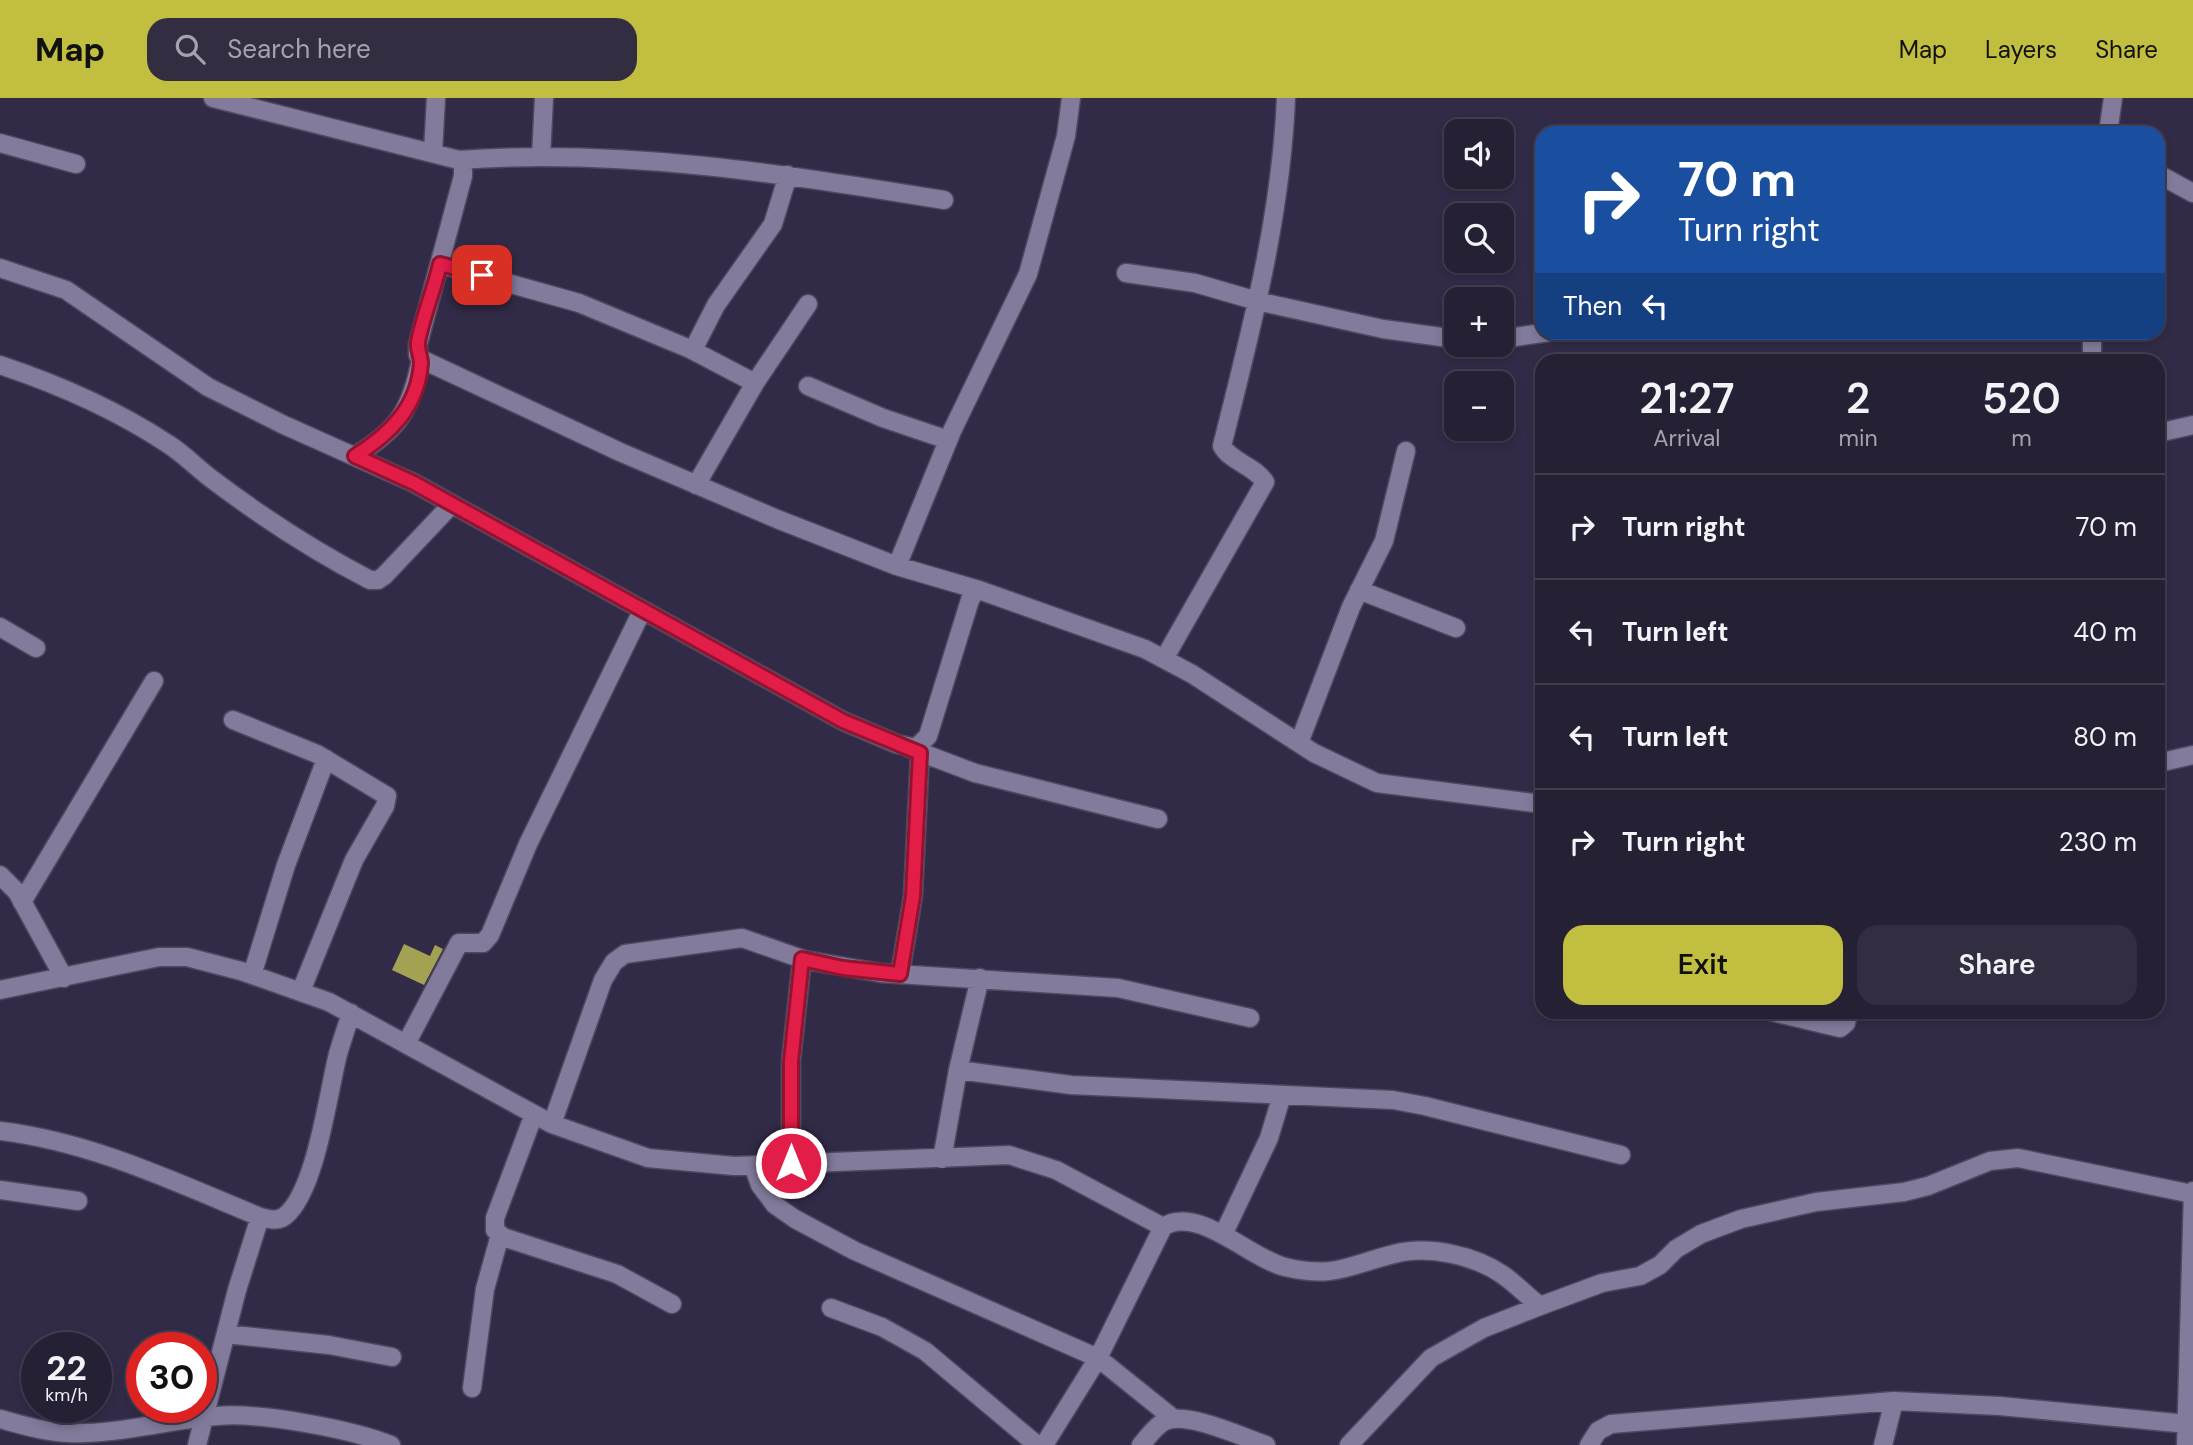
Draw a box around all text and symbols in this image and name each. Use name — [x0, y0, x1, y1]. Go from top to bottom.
search box — [147, 18, 637, 81]
text: Map — [35, 28, 105, 71]
icon: search — [171, 30, 209, 68]
text: Search here — [227, 32, 371, 66]
text: Map — [1899, 34, 1947, 65]
text: Layers — [1985, 34, 2057, 65]
text: Share — [2095, 34, 2158, 65]
map controls — [1444, 119, 1514, 441]
button: sound — [1444, 119, 1514, 189]
text: 70 m — [1678, 147, 1796, 211]
icon: right — [1563, 154, 1654, 245]
button: search — [1444, 203, 1514, 273]
text: Turn right — [1678, 209, 1820, 251]
pin — [452, 245, 512, 305]
icon: arrive — [463, 256, 501, 294]
button: + — [1444, 287, 1514, 357]
icon: left — [1636, 287, 1674, 325]
text: Then — [1563, 289, 1622, 323]
button: − — [1444, 371, 1514, 441]
text: 21:27 — [1639, 371, 1734, 426]
text: 2 — [1846, 371, 1870, 426]
text: 520 — [1982, 371, 2061, 426]
text: Arrival — [1653, 423, 1720, 453]
text: min — [1839, 423, 1878, 453]
text: m — [2011, 423, 2032, 453]
icon: right — [1563, 508, 1601, 546]
text: Turn right — [1622, 510, 1746, 544]
text: 70 m — [2076, 510, 2137, 544]
icon: left — [1563, 613, 1601, 651]
text: Turn left — [1622, 615, 1729, 649]
text: 40 m — [2073, 615, 2137, 649]
icon: left — [1563, 718, 1601, 756]
text: Turn left — [1622, 720, 1729, 754]
text: 80 m — [2073, 720, 2137, 754]
icon: right — [1563, 823, 1601, 861]
text: Turn right — [1622, 825, 1746, 859]
text: 230 m — [2059, 825, 2137, 859]
button: Exit — [1563, 925, 1843, 1005]
button: Share — [1857, 925, 2137, 1005]
position arrow — [754, 1126, 828, 1200]
speed limit sign: 30 — [126, 1332, 217, 1423]
text: 22 — [46, 1345, 87, 1391]
text: km/h — [45, 1383, 88, 1407]

